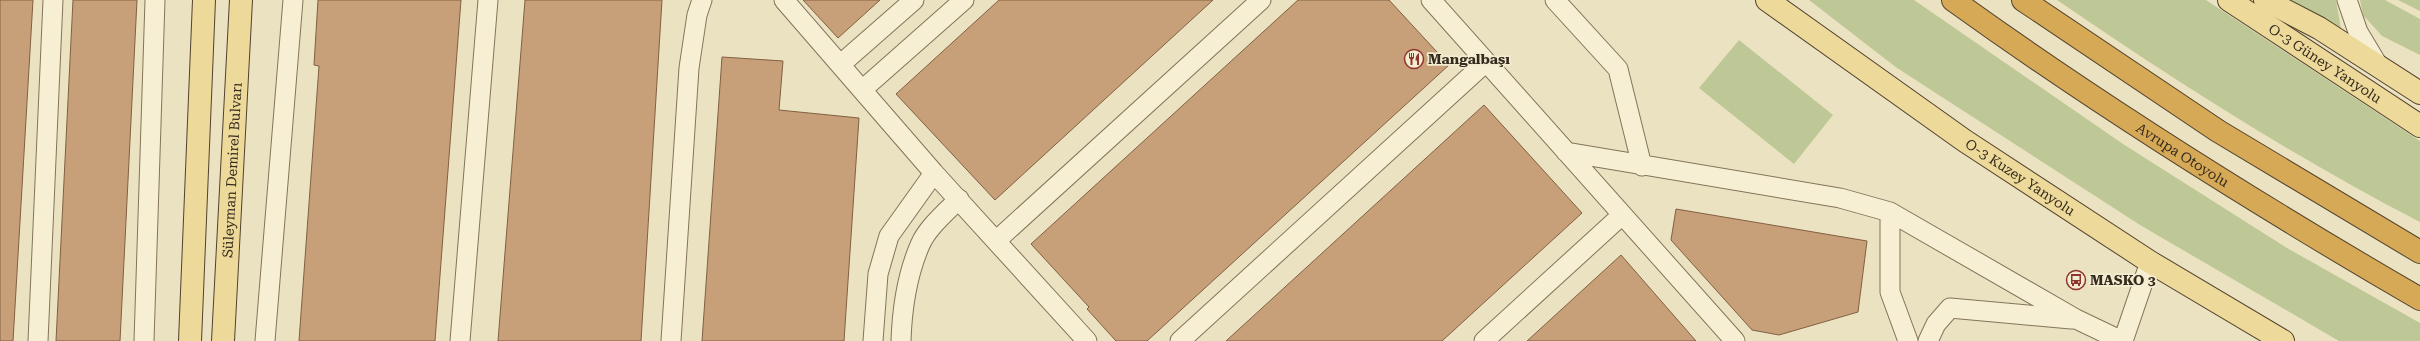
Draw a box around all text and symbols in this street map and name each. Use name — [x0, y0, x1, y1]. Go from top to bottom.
street label: O-3 Güney Yanyolu — [2266, 20, 2385, 106]
restaurant icon: Mangalbaşı — [1403, 48, 1425, 70]
place label: Mangalbaşı — [1428, 51, 1510, 67]
street label: Süleyman Demirel Bulvarı — [219, 82, 245, 258]
street label: Avrupa Otoyolu — [2133, 119, 2232, 190]
street label: O-3 Kuzey Yanyolu — [1962, 135, 2078, 219]
bus stop icon: MASKO 3 — [2065, 269, 2087, 291]
place label: MASKO 3 — [2090, 272, 2156, 288]

